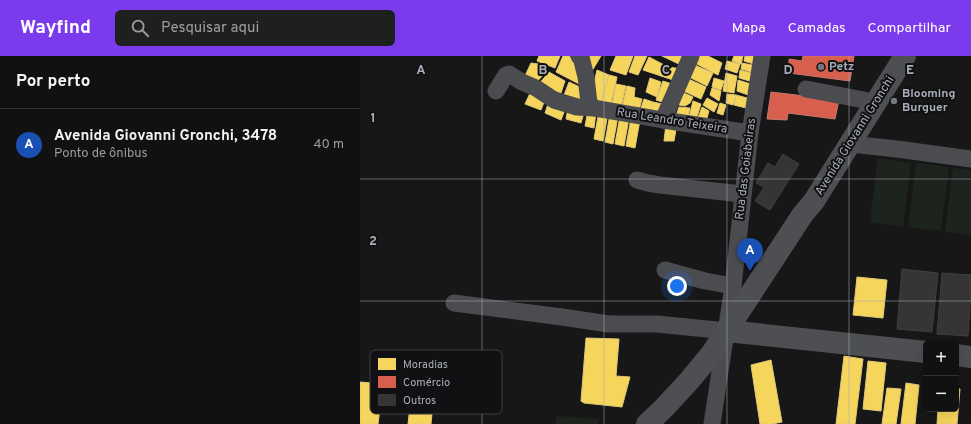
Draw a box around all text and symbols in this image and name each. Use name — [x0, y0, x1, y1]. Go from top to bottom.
search box — [115, 10, 395, 46]
text: Wayfind — [20, 16, 91, 40]
icon: search — [129, 17, 151, 39]
text: Pesquisar aqui — [161, 19, 259, 38]
text: Mapa — [732, 20, 766, 37]
text: Camadas — [788, 20, 846, 37]
text: Compartilhar — [868, 20, 951, 37]
place label: Petz — [829, 59, 854, 75]
marker: Petz — [816, 62, 826, 72]
text: A — [416, 63, 426, 79]
text: B — [539, 63, 548, 79]
text: C — [662, 63, 670, 79]
text: D — [783, 63, 793, 79]
text: E — [906, 63, 914, 79]
text: Por perto — [16, 71, 90, 93]
street label: Avenida Giovanni Gronchi — [812, 73, 898, 199]
place label: Blooming Burguer — [902, 86, 955, 116]
marker: Blooming Burguer — [889, 96, 899, 106]
street label: Rua Leandro Teixeira — [615, 104, 729, 138]
text: 1 — [370, 111, 376, 127]
street label: Rua das Goiabeiras — [732, 117, 760, 221]
text: Avenida Giovanni Gronchi, 3478 — [54, 127, 277, 146]
text: A — [24, 137, 34, 153]
text: 40 m — [314, 137, 344, 153]
text: Ponto de ônibus — [54, 146, 148, 162]
text: 2 — [369, 234, 377, 250]
pin: A — [737, 238, 763, 271]
your location — [667, 276, 687, 296]
map controls — [923, 340, 959, 412]
button: + — [923, 340, 959, 376]
legend — [370, 350, 502, 414]
text: Moradias — [403, 358, 448, 372]
text: Comércio — [403, 376, 450, 390]
button: − — [923, 376, 959, 412]
text: Outros — [403, 394, 436, 408]

